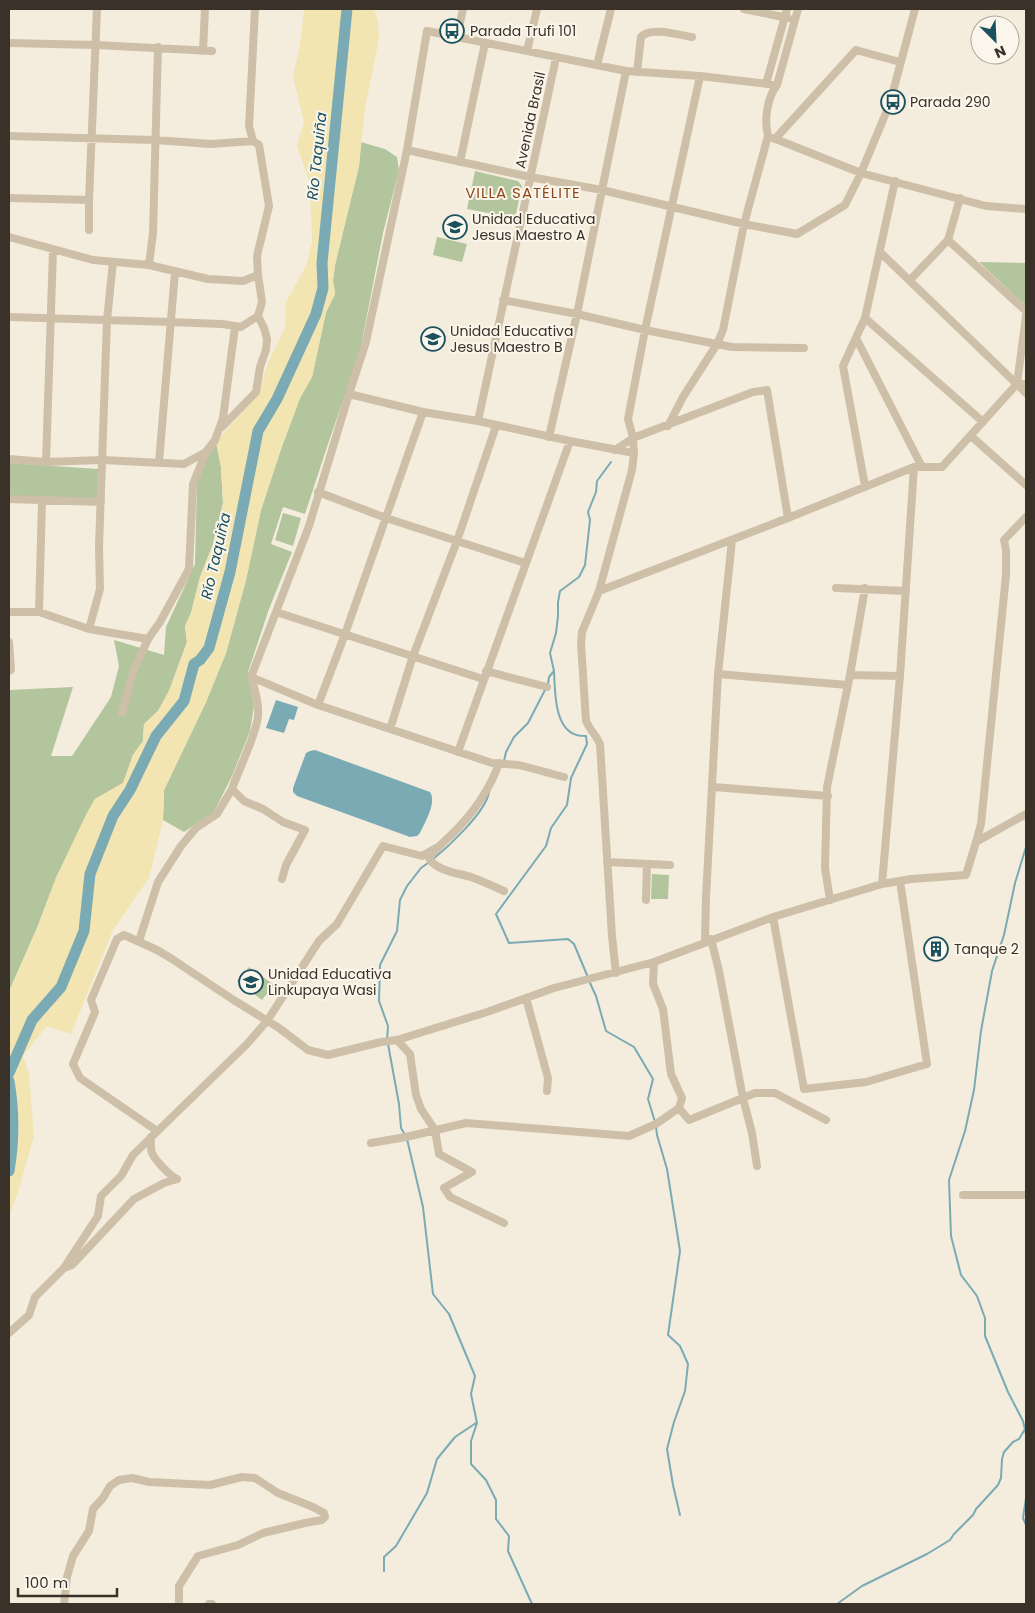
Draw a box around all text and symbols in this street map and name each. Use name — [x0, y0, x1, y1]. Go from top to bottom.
north arrow — [970, 15, 1020, 65]
bus stop icon: Parada Trufi 101 — [439, 18, 465, 44]
place label: Parada Trufi 101 — [470, 21, 576, 41]
text: N — [991, 41, 1009, 63]
street label: Avenida Brasil — [510, 70, 550, 170]
bus stop icon: Parada 290 — [880, 89, 906, 115]
place label: Parada 290 — [910, 92, 991, 112]
water label: Río Taquiña — [301, 111, 332, 201]
district label: VILLA SATÉLITE — [465, 182, 581, 203]
place label: Unidad Educativa Jesus Maestro A — [472, 209, 595, 245]
school or university icon: Unidad Educativa Jesus Maestro A — [442, 214, 468, 240]
place label: Unidad Educativa Jesus Maestro B — [450, 321, 573, 357]
school or university icon: Unidad Educativa Jesus Maestro B — [420, 326, 446, 352]
water label: Río Taquiña — [195, 511, 236, 601]
building icon: Tanque 2 — [923, 936, 949, 962]
place label: Tanque 2 — [954, 939, 1019, 959]
place label: Unidad Educativa Linkupaya Wasi — [268, 964, 391, 1000]
school or university icon: Unidad Educativa Linkupaya Wasi — [238, 969, 264, 995]
scale bar — [18, 1566, 116, 1598]
text: 100 m — [25, 1572, 68, 1593]

